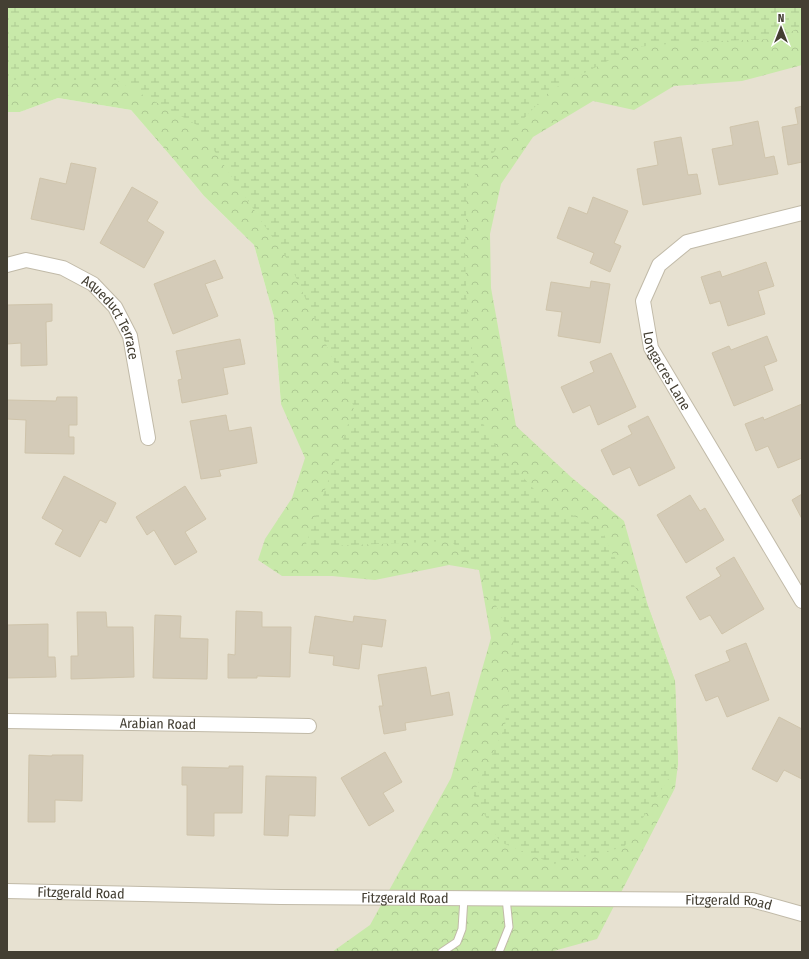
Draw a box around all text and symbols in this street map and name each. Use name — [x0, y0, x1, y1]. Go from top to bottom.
north arrow — [761, 8, 801, 48]
text: N — [778, 12, 784, 25]
street label: Aqueduct Terrace — [79, 271, 143, 361]
street label: Longacres Lane — [640, 330, 695, 413]
street label: Arabian Road — [120, 714, 196, 733]
street label: Fitzgerald Road — [37, 883, 125, 902]
street label: Fitzgerald Road — [361, 889, 449, 907]
street label: Fitzgerald Road — [685, 891, 774, 914]

